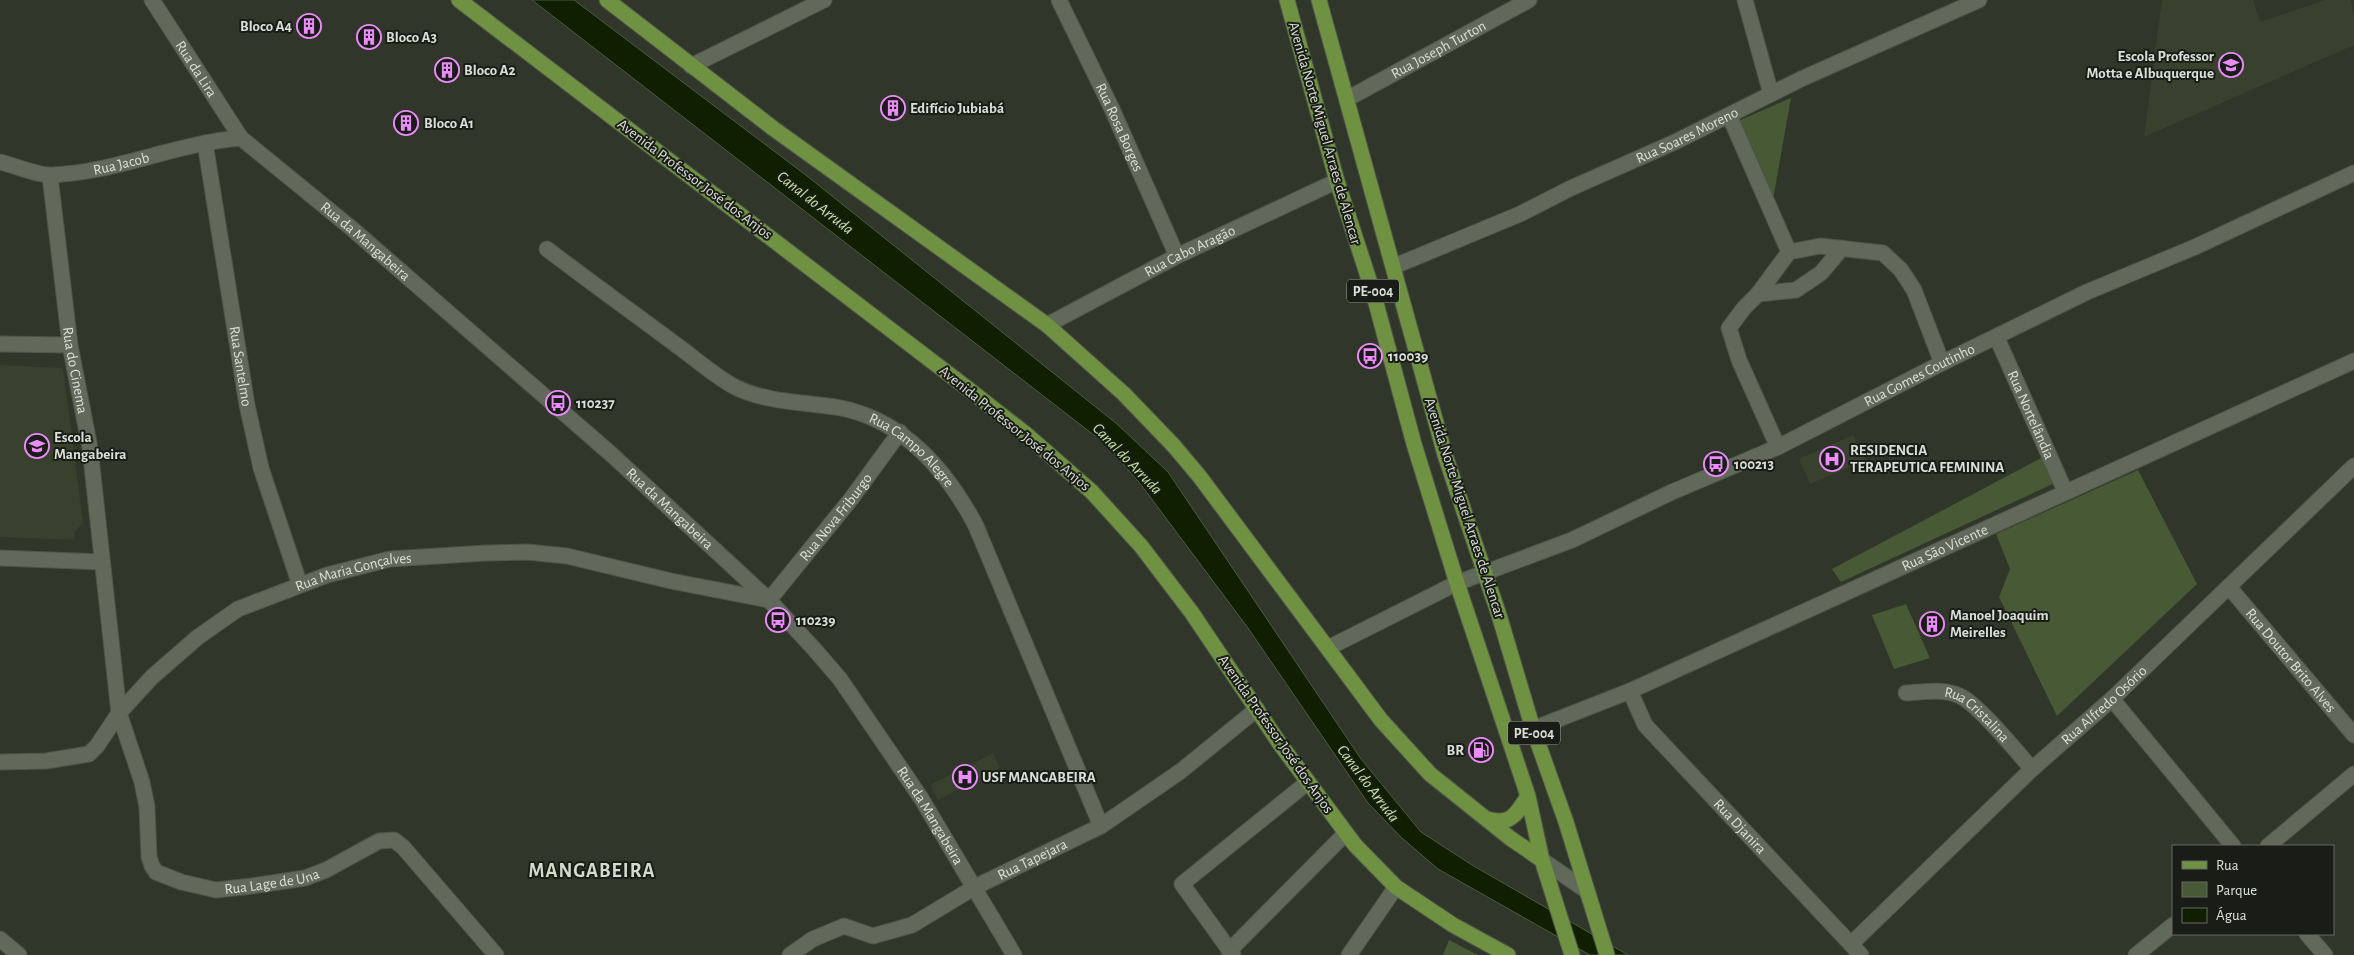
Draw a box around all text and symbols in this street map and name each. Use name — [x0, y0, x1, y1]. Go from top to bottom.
building icon: Bloco A4 — [296, 13, 322, 39]
street label: Rua Joseph Turton — [1389, 18, 1488, 82]
place label: Bloco A4 — [240, 19, 292, 34]
street label: Avenida Norte Miguel Arraes de Alencar — [1285, 20, 1364, 246]
building icon: Bloco A3 — [356, 24, 382, 50]
place label: Bloco A3 — [386, 30, 437, 45]
street label: Rua da Lira — [172, 38, 220, 100]
place label: Escola Professor Motta e Albuquerque — [2087, 49, 2215, 81]
school or university icon: Escola Professor Motta e Albuquerque — [2218, 52, 2244, 78]
building icon: Bloco A2 — [434, 57, 460, 83]
place label: Bloco A2 — [464, 63, 516, 78]
street label: Rua Rosa Borges — [1093, 81, 1146, 174]
building icon: Edifício Jubiabá — [880, 95, 906, 121]
place label: Edifício Jubiabá — [910, 101, 1004, 116]
street label: Rua Soares Moreno — [1634, 105, 1741, 166]
building icon: Bloco A1 — [393, 110, 419, 136]
place label: Bloco A1 — [424, 116, 474, 131]
street label: Avenida Professor José dos Anjos — [615, 116, 775, 242]
street label: Rua Jacob — [92, 150, 151, 178]
water label: Canal do Arruda — [774, 168, 857, 237]
street label: Rua da Mangabeira — [318, 199, 413, 284]
street label: Rua Cabo Aragão — [1142, 223, 1238, 280]
road number: PE-004 — [1347, 280, 1399, 302]
street label: Rua Santelmo — [226, 325, 254, 407]
street label: Rua do Cinema — [60, 326, 90, 415]
street label: Rua Gomes Coutinho — [1862, 341, 1977, 410]
bus stop icon: 110039 — [1357, 343, 1383, 369]
place label: 110039 — [1388, 349, 1428, 364]
street label: Avenida Professor José dos Anjos — [936, 363, 1093, 494]
street label: Rua Nortelândia — [2004, 368, 2057, 462]
bus stop icon: 110237 — [545, 390, 571, 416]
place label: 110237 — [576, 396, 615, 411]
street label: Avenida Norte Miguel Arraes de Alencar — [1422, 396, 1507, 620]
street label: Rua Campo Alegre — [867, 411, 957, 490]
water label: Canal do Arruda — [1089, 420, 1165, 497]
place label: Escola Mangabeira — [54, 430, 127, 462]
school or university icon: Escola Mangabeira — [24, 433, 50, 459]
place label: RESIDENCIA TERAPEUTICA FEMININA — [1850, 443, 2004, 475]
hospital icon: RESIDENCIA TERAPEUTICA FEMININA — [1819, 446, 1845, 472]
bus stop icon: 100213 — [1703, 451, 1729, 477]
place label: 100213 — [1734, 457, 1774, 472]
street label: Rua da Mangabeira — [623, 465, 716, 553]
street label: Rua Nova Friburgo — [797, 471, 875, 564]
street label: Rua São Vicente — [1900, 522, 1990, 574]
street label: Rua Maria Gonçalves — [293, 551, 412, 594]
street label: Rua Doutor Brito Alves — [2243, 606, 2338, 715]
bus stop icon: 110239 — [765, 607, 791, 633]
place label: Manoel Joaquim Meirelles — [1950, 608, 2049, 640]
building icon: Manoel Joaquim Meirelles — [1919, 611, 1945, 637]
place label: 110239 — [796, 613, 835, 628]
street label: Avenida Professor José dos Anjos — [1215, 652, 1336, 816]
street label: Rua Alfredo Osório — [2059, 663, 2150, 748]
street label: Rua Cristalina — [1943, 685, 2012, 745]
road number: PE-004 — [1508, 721, 1560, 744]
fuel station icon: BR — [1468, 737, 1494, 763]
water label: Canal do Arruda — [1334, 742, 1402, 825]
place label: BR — [1446, 743, 1464, 758]
street label: Rua da Mangabeira — [894, 764, 966, 868]
hospital icon: USF MANGABEIRA — [952, 764, 978, 790]
place label: USF MANGABEIRA — [982, 770, 1096, 785]
street label: Rua Djanira — [1711, 796, 1769, 857]
street label: Rua Tapejara — [995, 837, 1070, 883]
legend — [2172, 845, 2334, 935]
text: Rua — [2216, 858, 2239, 873]
district label: MANGABEIRA — [529, 861, 655, 881]
street label: Rua Lage de Una — [224, 866, 322, 897]
text: Parque — [2216, 883, 2257, 898]
text: Água — [2216, 906, 2247, 923]

